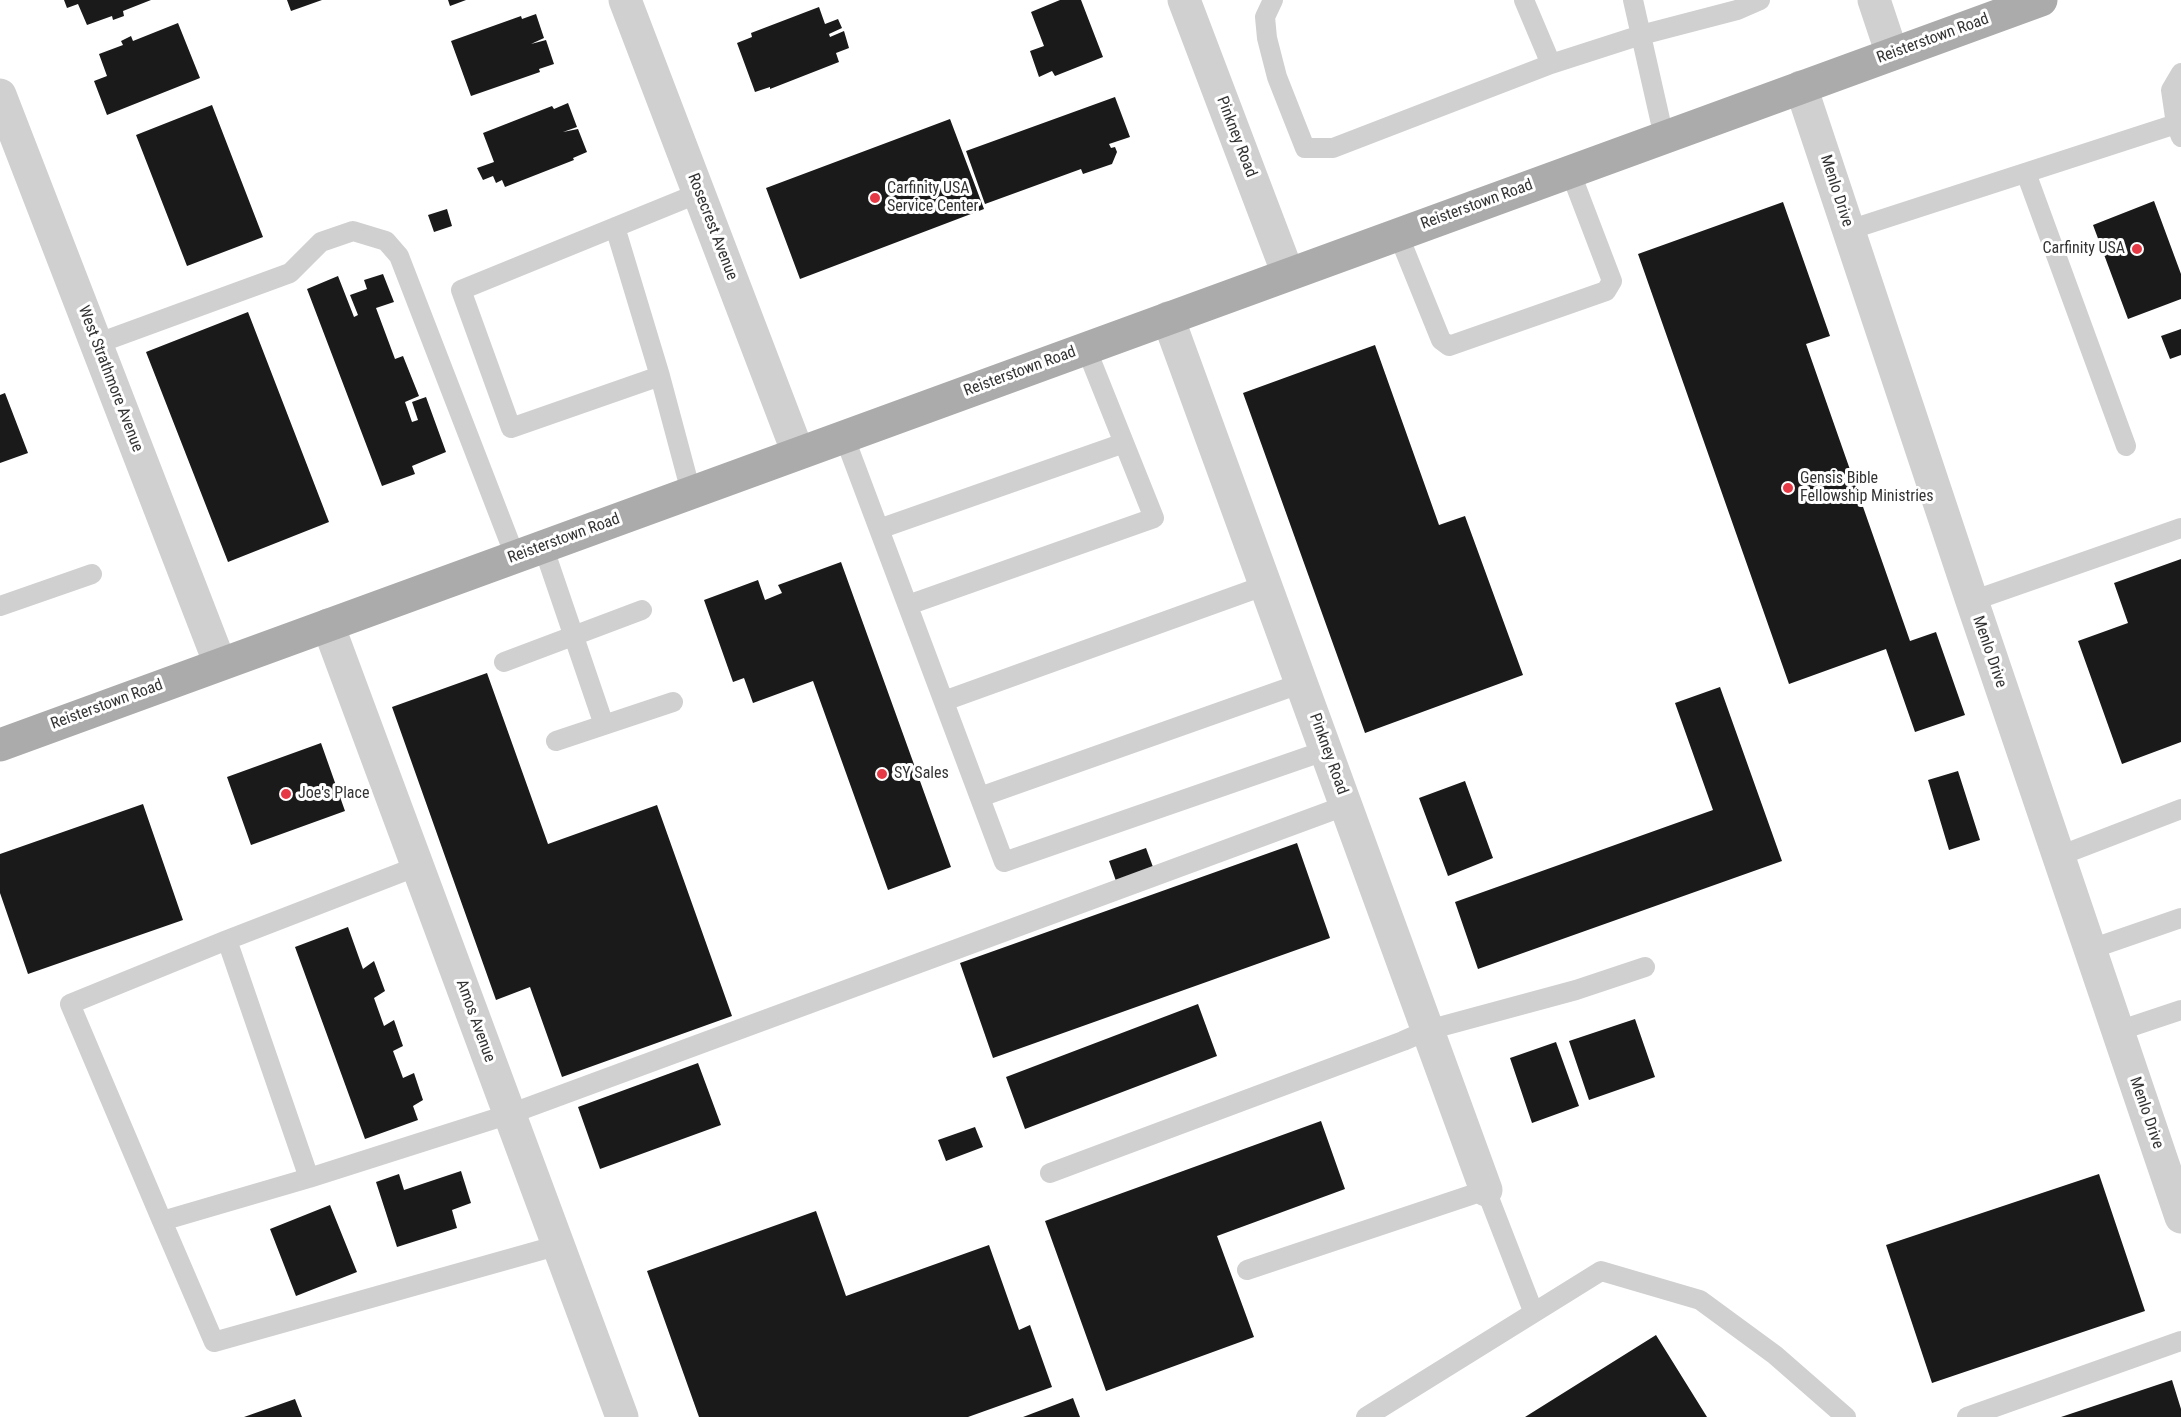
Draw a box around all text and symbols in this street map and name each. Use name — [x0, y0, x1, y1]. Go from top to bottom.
street label: Reisterstown Road — [1874, 10, 1992, 68]
street label: Pinkney Road — [1212, 94, 1260, 180]
street label: Menlo Drive — [1815, 153, 1857, 229]
street label: Rosecrest Avenue — [683, 171, 741, 283]
street label: Reisterstown Road — [1418, 176, 1536, 234]
place label: Carfinity USA Service Center — [887, 179, 978, 217]
marker: Carfinity USA Service Center — [868, 191, 882, 205]
place label: Carfinity USA — [2043, 239, 2125, 259]
marker: Carfinity USA — [2130, 242, 2144, 256]
street label: West Strathmore Avenue — [73, 303, 147, 455]
street label: Reisterstown Road — [961, 343, 1079, 401]
place label: Gensis Bible Fellowship Ministries — [1800, 469, 1934, 507]
marker: Gensis Bible Fellowship Ministries — [1781, 481, 1795, 495]
street label: Reisterstown Road — [505, 510, 623, 568]
street label: Menlo Drive — [1968, 614, 2010, 690]
street label: Reisterstown Road — [48, 676, 166, 734]
street label: Pinkney Road — [1304, 711, 1352, 797]
place label: SY Sales — [894, 764, 949, 784]
marker: SY Sales — [875, 767, 889, 781]
place label: Joe's Place — [298, 784, 369, 804]
marker: Joe's Place — [279, 787, 293, 801]
street label: Amos Avenue — [451, 977, 499, 1065]
street label: Menlo Drive — [2125, 1075, 2167, 1151]

